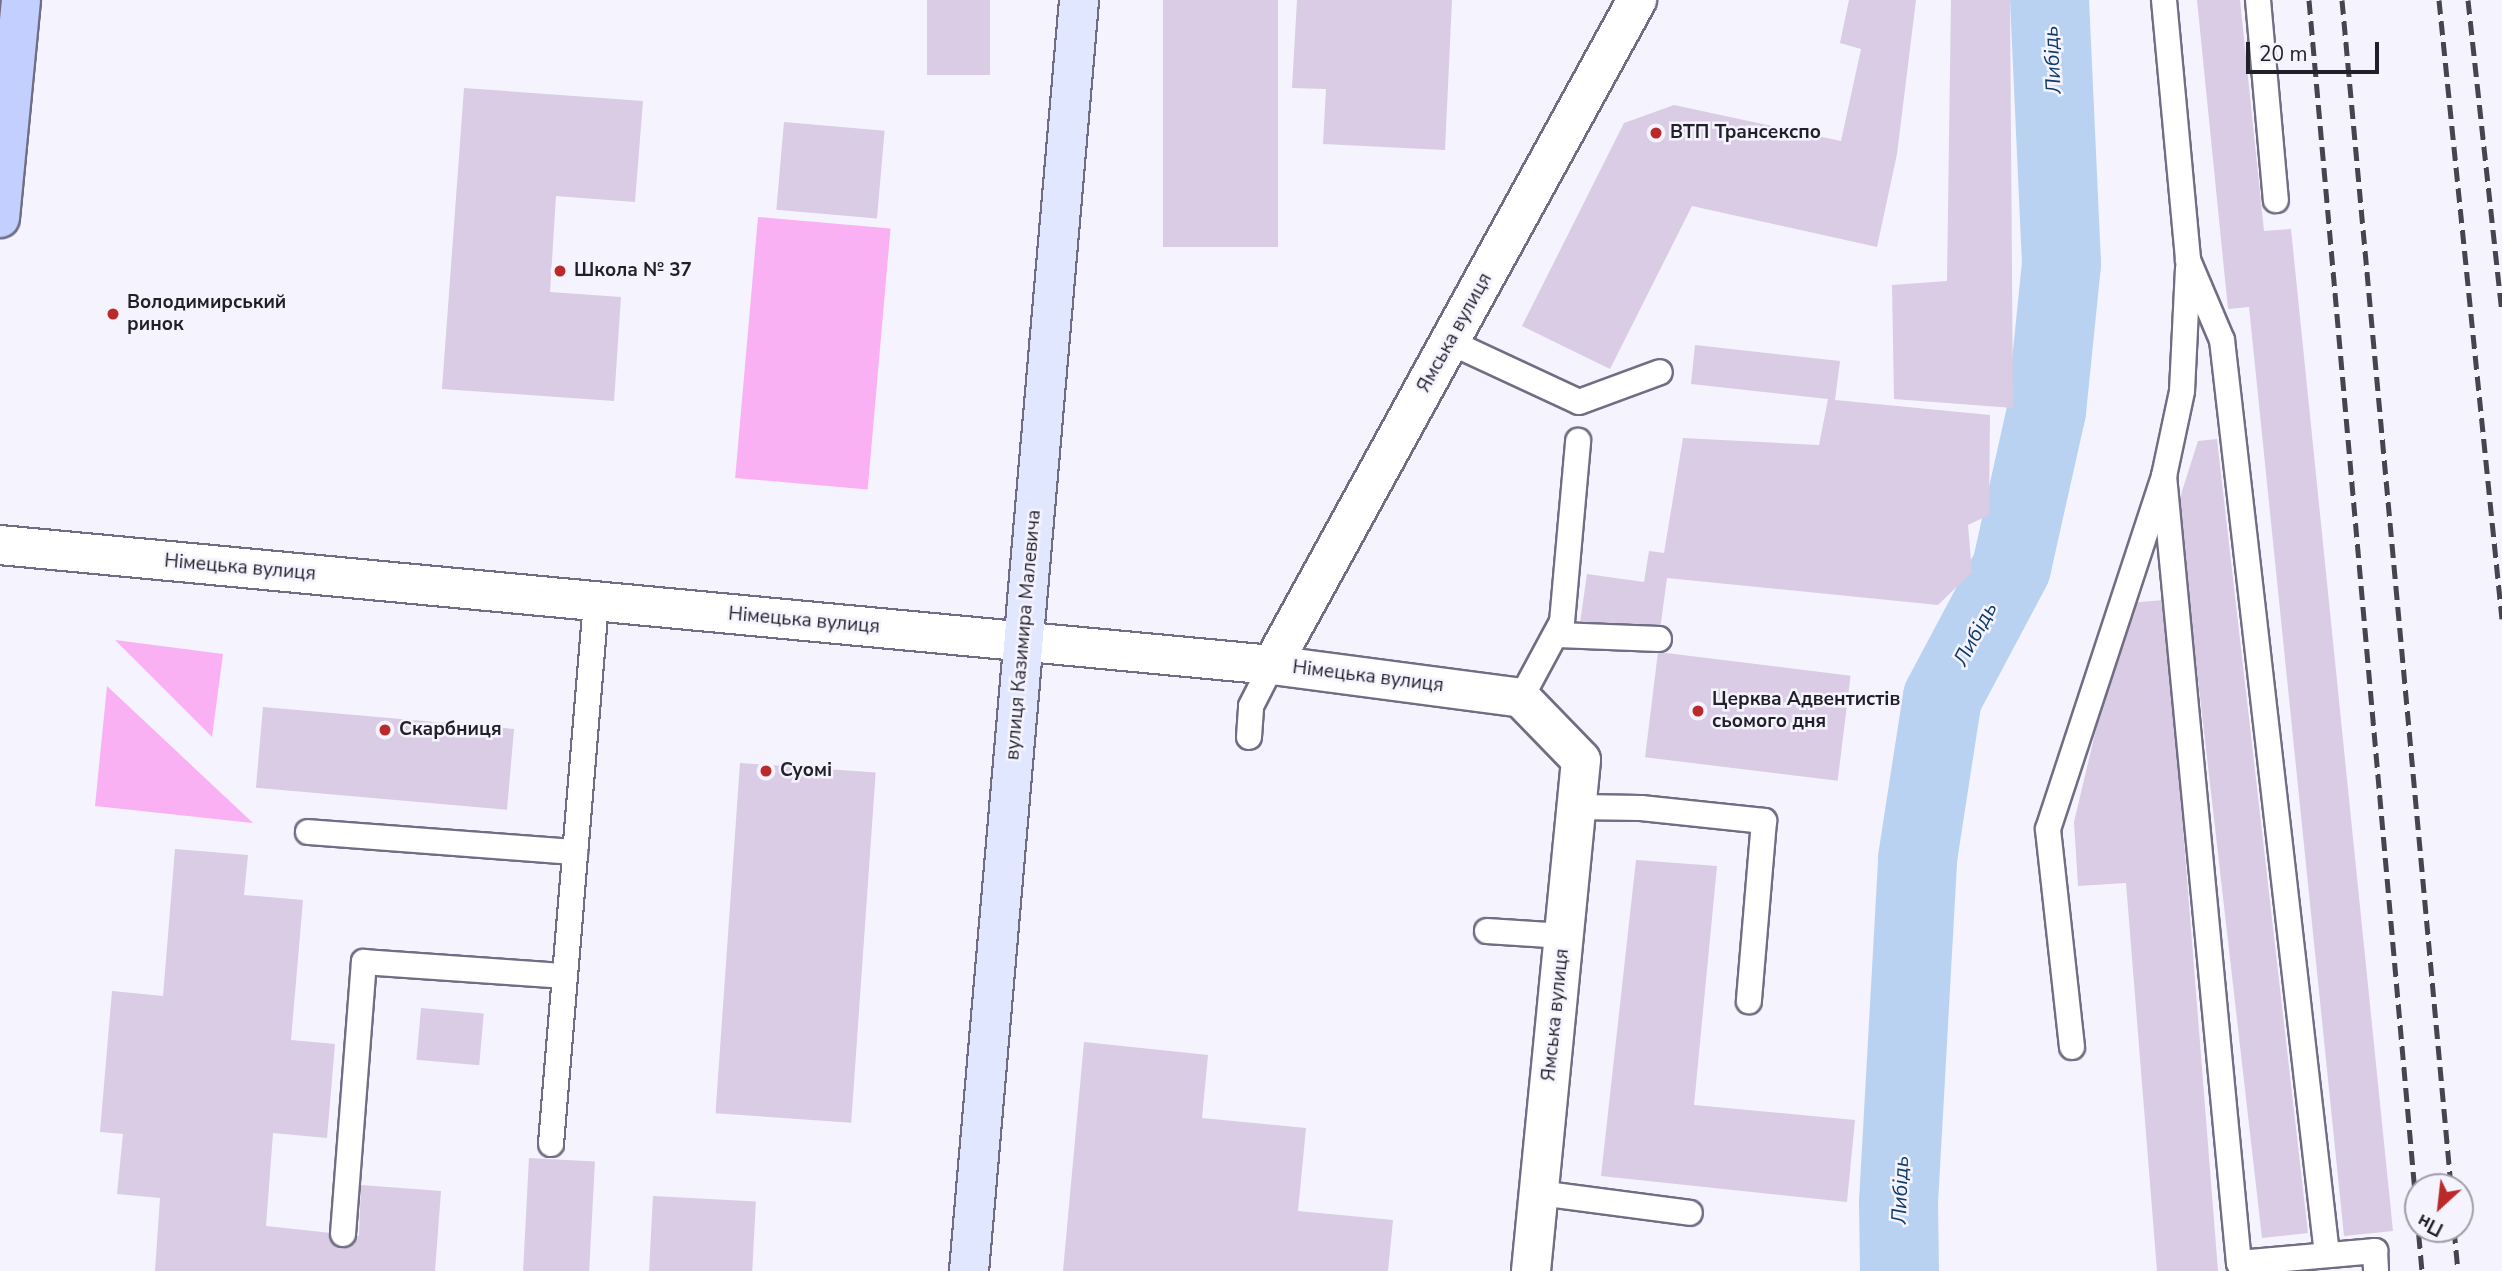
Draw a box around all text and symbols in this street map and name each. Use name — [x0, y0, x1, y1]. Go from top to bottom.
water label: Либідь — [2038, 25, 2066, 95]
scale bar — [2250, 28, 2383, 72]
text: 20 m — [2259, 40, 2308, 68]
place label: ВТП Трансекспо — [1670, 122, 1821, 144]
marker: ВТП Трансекспо — [1648, 125, 1664, 141]
place label: Школа № 37 — [574, 260, 692, 282]
marker: Школа № 37 — [552, 263, 568, 279]
street label: Ямська вулиця — [1413, 269, 1497, 397]
place label: Володимирський ринок — [127, 292, 286, 336]
marker: Володимирський ринок — [105, 306, 121, 322]
street label: вулиця Казимира Малевича — [1002, 509, 1046, 761]
street label: Німецька вулиця — [163, 550, 317, 586]
water label: Либідь — [1948, 598, 2002, 670]
street label: Німецька вулиця — [727, 603, 881, 639]
street label: Німецька вулиця — [1291, 656, 1445, 698]
place label: Церква Адвентистів сьомого дня — [1712, 689, 1900, 733]
marker: Церква Адвентистів сьомого дня — [1690, 703, 1706, 719]
place label: Скарбниця — [399, 719, 502, 741]
marker: Скарбниця — [377, 722, 393, 738]
place label: Суомі — [780, 760, 832, 782]
marker: Суомі — [758, 763, 774, 779]
street label: Ямська вулиця — [1538, 948, 1574, 1082]
water label: Либідь — [1886, 1155, 1914, 1225]
north arrow — [2404, 1173, 2474, 1243]
text: Пн — [2413, 1207, 2448, 1242]

